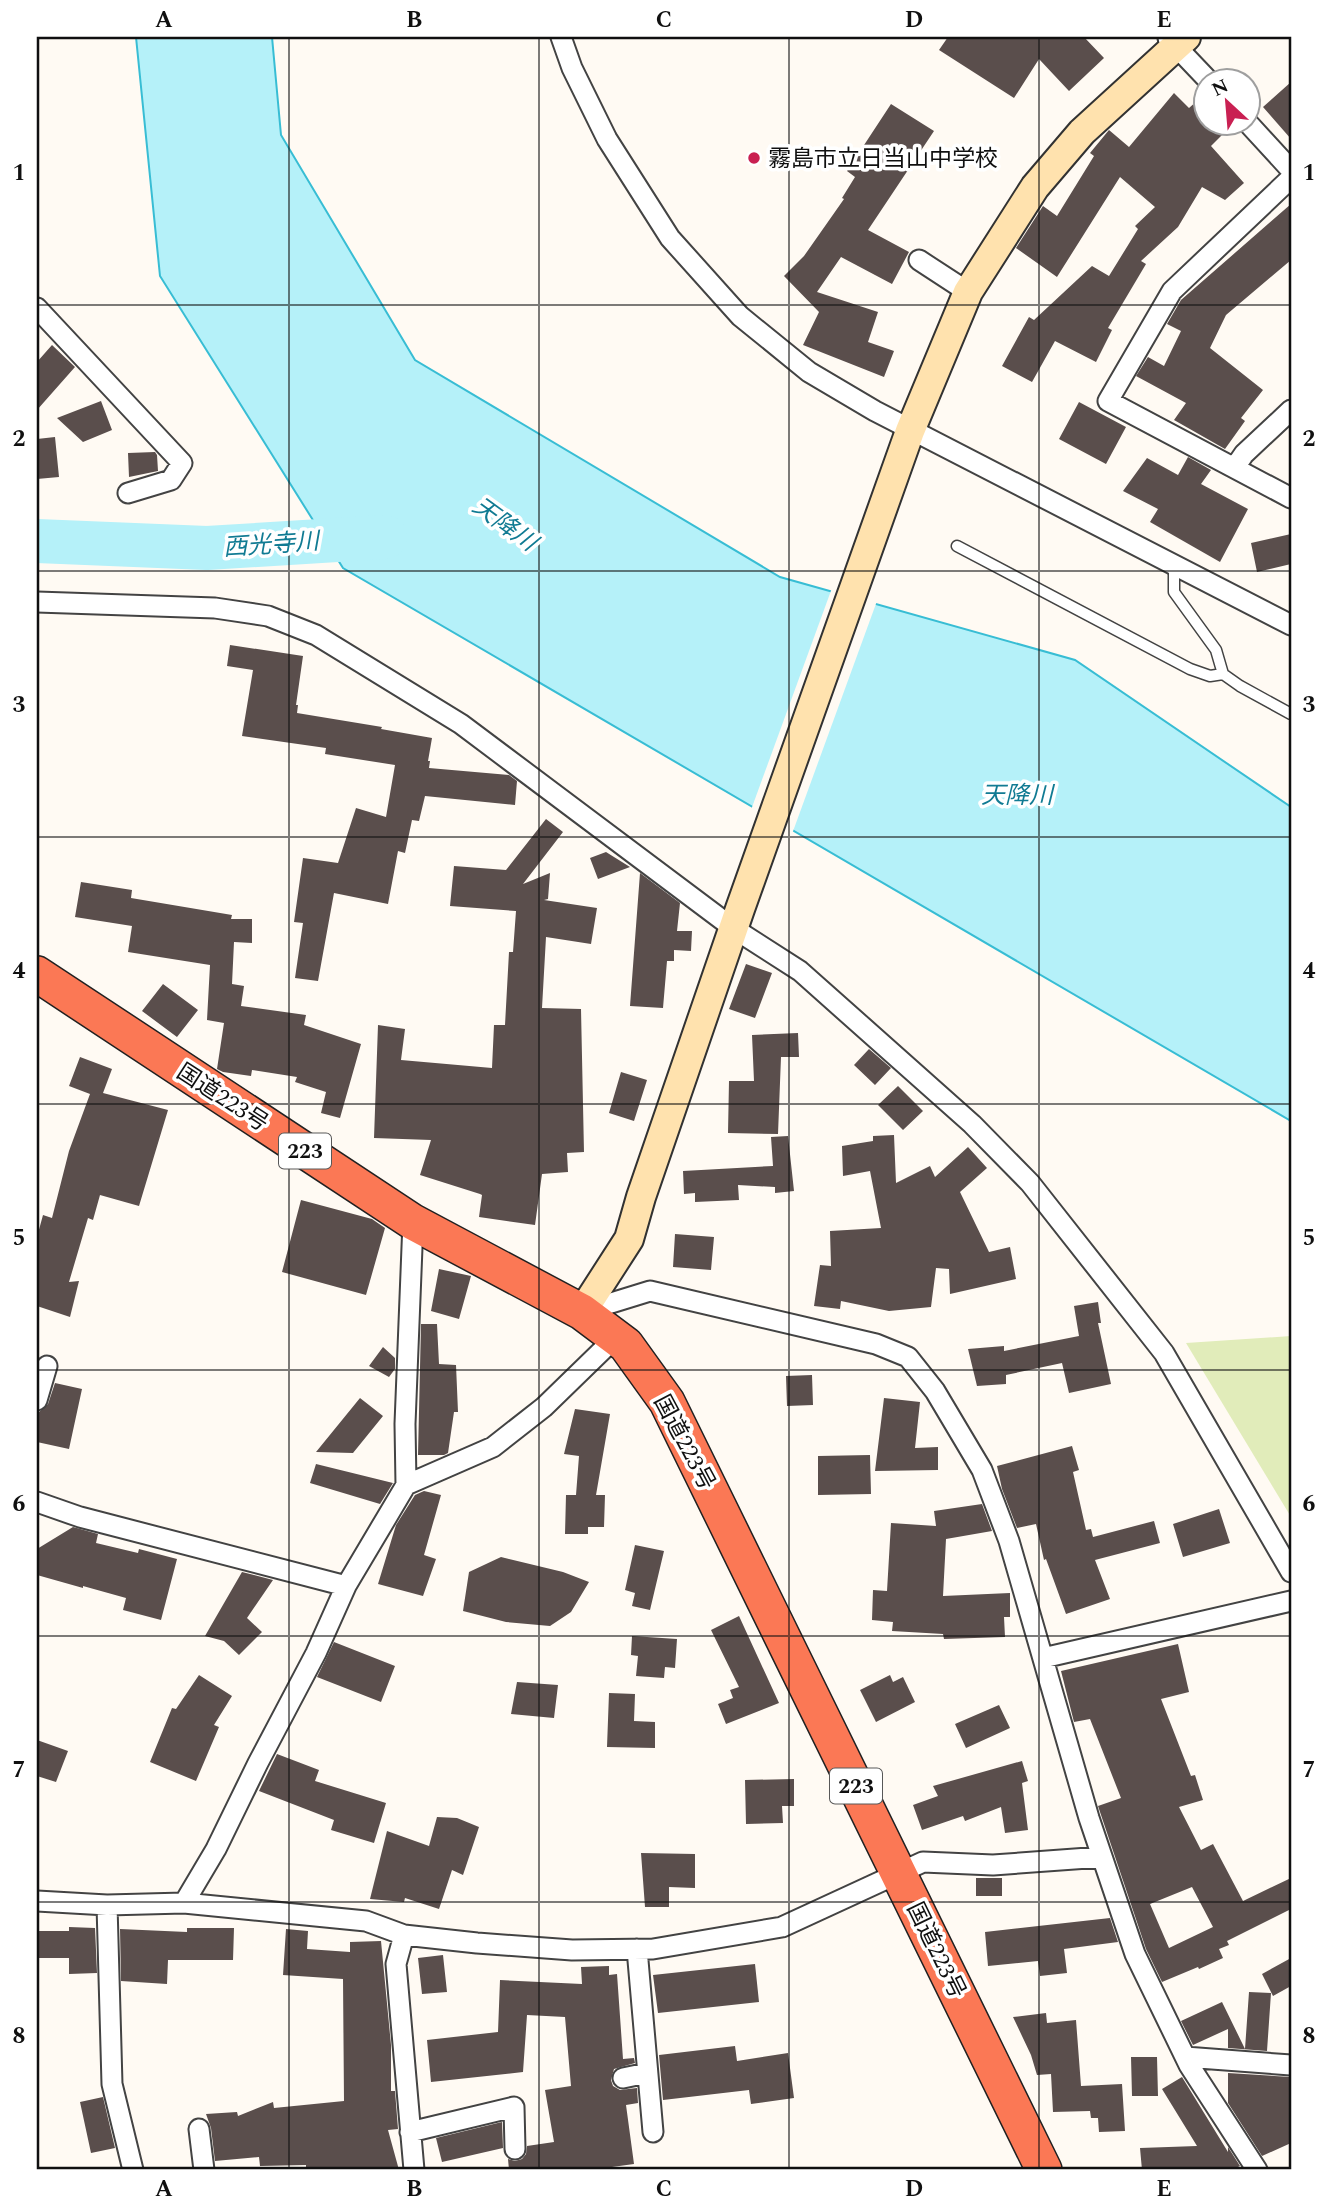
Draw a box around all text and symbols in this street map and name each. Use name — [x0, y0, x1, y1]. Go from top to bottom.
text: A — [155, 3, 173, 38]
text: B — [406, 3, 422, 38]
text: C — [656, 3, 672, 38]
text: D — [905, 3, 923, 38]
text: E — [1156, 3, 1172, 38]
north arrow — [1192, 66, 1262, 136]
text: N — [1207, 72, 1234, 105]
place label: 霧島市立日当山中学校 — [768, 142, 998, 177]
marker: 霧島市立日当山中学校 — [746, 150, 762, 166]
text: 1 — [13, 156, 25, 191]
text: 1 — [1303, 156, 1315, 191]
text: 2 — [13, 422, 26, 457]
text: 2 — [1303, 422, 1316, 457]
water label: 天降川 — [465, 489, 547, 562]
water label: 西光寺川 — [222, 523, 323, 566]
text: 3 — [13, 688, 26, 723]
text: 3 — [1303, 688, 1316, 723]
water label: 天降川 — [981, 778, 1056, 814]
text: 4 — [13, 954, 26, 989]
text: 4 — [1303, 954, 1316, 989]
street label: 国道223号 — [169, 1055, 275, 1141]
road number: 223 — [279, 1134, 331, 1168]
text: 5 — [13, 1221, 25, 1256]
text: 5 — [1303, 1221, 1315, 1256]
street label: 国道223号 — [644, 1389, 723, 1497]
text: 6 — [13, 1487, 26, 1522]
text: 6 — [1303, 1487, 1316, 1522]
text: 7 — [13, 1753, 25, 1788]
text: 7 — [1303, 1753, 1315, 1788]
road number: 223 — [830, 1768, 882, 1803]
street label: 国道223号 — [897, 1896, 974, 2005]
text: 8 — [13, 2019, 25, 2054]
text: 8 — [1303, 2019, 1315, 2054]
text: A — [155, 2172, 173, 2207]
text: B — [406, 2172, 422, 2207]
text: C — [656, 2172, 672, 2207]
text: D — [905, 2172, 923, 2207]
text: E — [1156, 2172, 1172, 2207]

